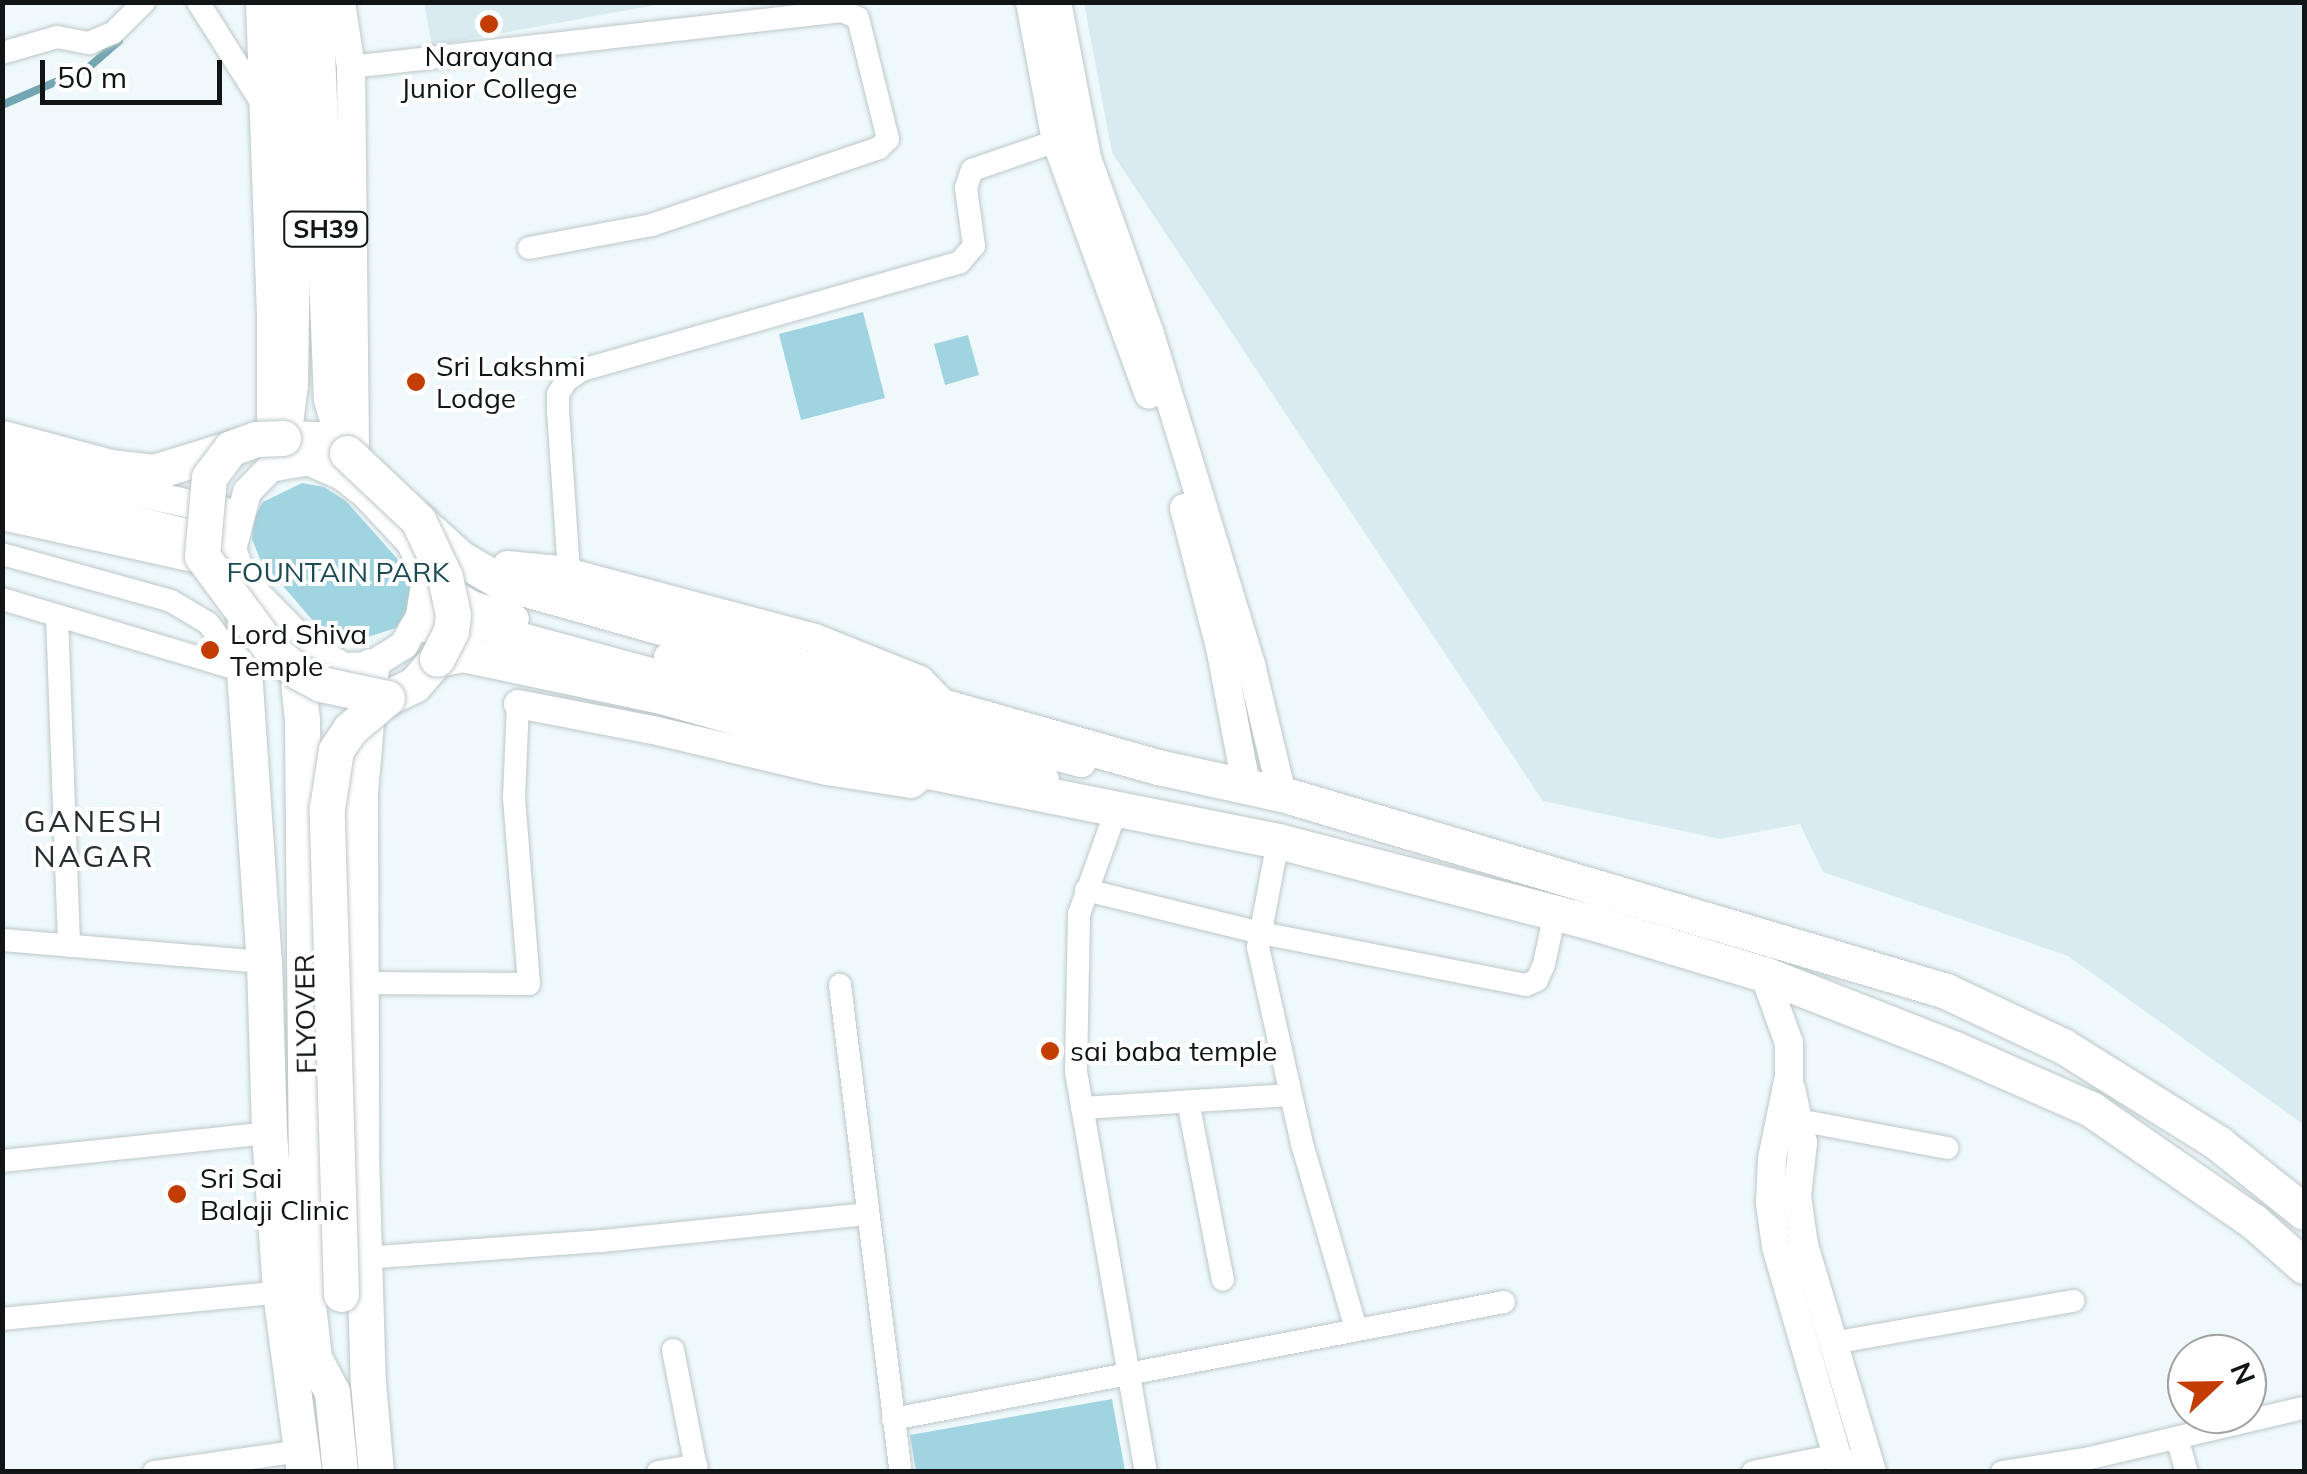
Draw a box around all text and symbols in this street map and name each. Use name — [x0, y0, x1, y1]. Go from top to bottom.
marker: Narayana Junior College — [478, 13, 500, 35]
place label: Narayana Junior College — [401, 39, 577, 105]
scale bar — [45, 40, 228, 102]
text: 50 m — [57, 58, 127, 96]
road number: SH39 — [281, 209, 371, 249]
place label: Sri Lakshmi Lodge — [436, 349, 585, 415]
marker: Sri Lakshmi Lodge — [405, 371, 427, 393]
park label: FOUNTAIN PARK — [226, 555, 450, 589]
place label: Lord Shiva Temple — [230, 617, 367, 683]
marker: Lord Shiva Temple — [199, 639, 221, 661]
district label: GANESH NAGAR — [24, 803, 164, 874]
street label: FLYOVER — [287, 954, 323, 1074]
place label: sai baba temple — [1070, 1034, 1277, 1068]
marker: sai baba temple — [1039, 1040, 1061, 1062]
place label: Sri Sai Balaji Clinic — [200, 1161, 349, 1227]
marker: Sri Sai Balaji Clinic — [164, 1181, 190, 1207]
north arrow — [2167, 1334, 2267, 1434]
text: N — [2223, 1357, 2264, 1390]

